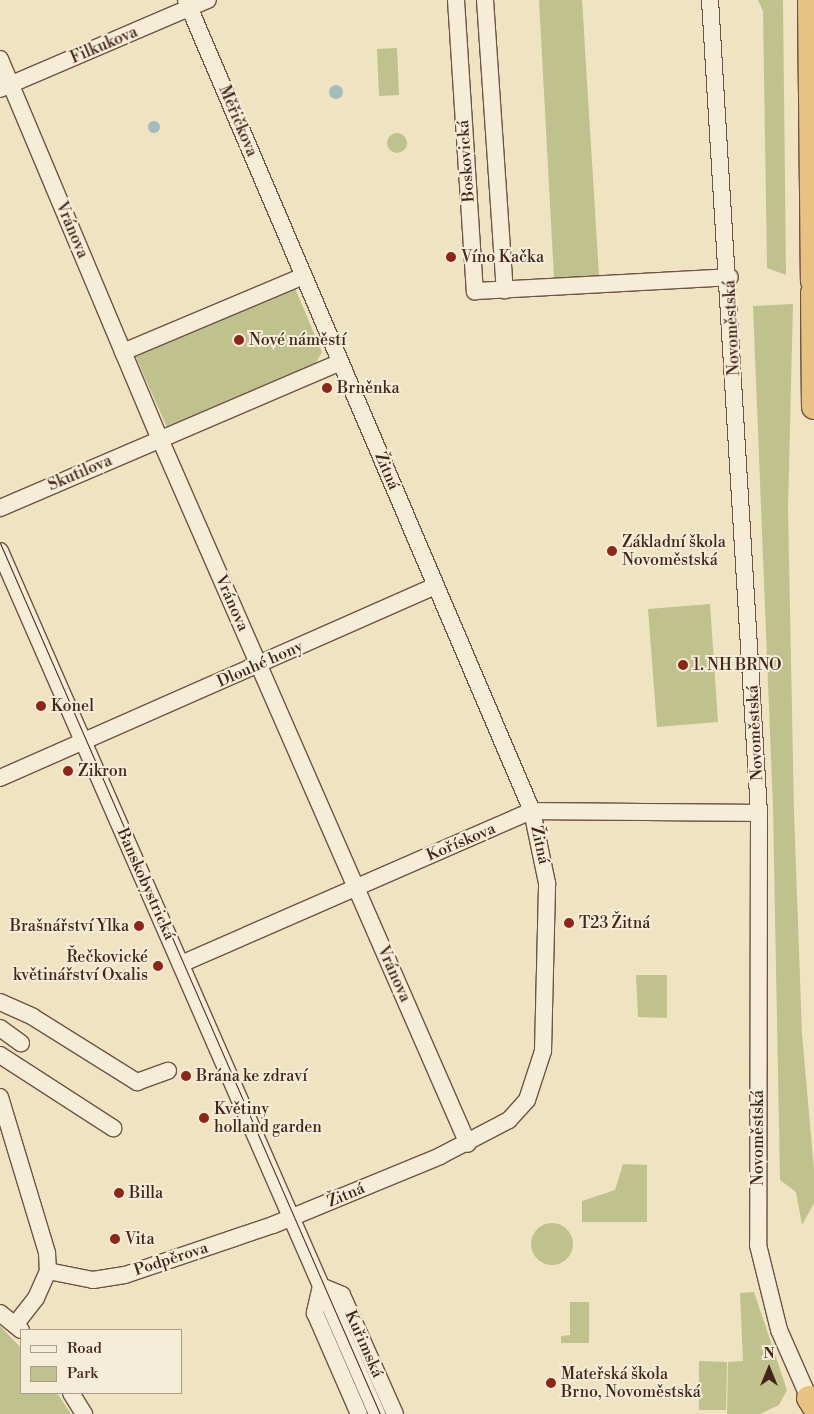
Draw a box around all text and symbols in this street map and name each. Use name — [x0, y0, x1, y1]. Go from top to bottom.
street label: Filkukova — [68, 22, 140, 68]
street label: Měřičkova — [214, 82, 262, 160]
street label: Boskovická — [454, 119, 478, 203]
street label: Vránova — [52, 199, 92, 261]
place label: Víno Kačka — [461, 247, 544, 267]
marker: Víno Kačka — [445, 251, 457, 263]
street label: Novoměstská — [720, 280, 744, 376]
place label: Nové náměstí — [249, 330, 346, 350]
marker: Nové náměstí — [233, 334, 245, 346]
place label: Brněnka — [337, 378, 400, 398]
marker: Brněnka — [321, 382, 333, 394]
street label: Žitná — [371, 449, 403, 493]
street label: Skutilova — [45, 451, 115, 495]
place label: Základní škola Novoměstská — [622, 532, 726, 570]
marker: Základní škola Novoměstská — [606, 545, 618, 557]
street label: Vránova — [211, 572, 253, 634]
street label: Dlouhé hony — [214, 637, 306, 691]
place label: 1. NH BRNO — [693, 655, 782, 675]
marker: 1. NH BRNO — [677, 659, 689, 671]
street label: Novoměstská — [743, 685, 767, 781]
place label: Konel — [51, 696, 94, 716]
marker: Konel — [35, 700, 47, 712]
place label: Zikron — [78, 761, 127, 781]
marker: Zikron — [62, 765, 74, 777]
street label: Kořískova — [424, 819, 498, 865]
street label: Žitná — [527, 824, 553, 866]
street label: Banskobystrická — [113, 825, 179, 943]
place label: T23 Žitná — [579, 913, 650, 933]
place label: Brašnářství Ylka — [10, 916, 129, 936]
marker: T23 Žitná — [563, 917, 575, 929]
marker: Brašnářství Ylka — [133, 920, 145, 932]
street label: Vránova — [373, 943, 415, 1005]
place label: Řečkovické květinářství Oxalis — [13, 947, 148, 985]
marker: Řečkovické květinářství Oxalis — [152, 960, 164, 972]
place label: Brána ke zdraví — [196, 1066, 308, 1086]
marker: Brána ke zdraví — [180, 1070, 192, 1082]
street label: Novoměstská — [748, 1090, 768, 1186]
place label: Květiny holland garden — [214, 1099, 322, 1137]
marker: Květiny holland garden — [198, 1112, 210, 1124]
street label: Žitná — [324, 1179, 368, 1211]
place label: Billa — [129, 1183, 163, 1203]
marker: Billa — [113, 1187, 125, 1199]
place label: Vita — [125, 1229, 155, 1249]
marker: Vita — [109, 1233, 121, 1245]
street label: Podpěrova — [132, 1238, 210, 1280]
street label: Kuřimská — [341, 1307, 387, 1381]
legend — [20, 1329, 182, 1394]
text: Road — [67, 1339, 102, 1358]
north arrow — [744, 1344, 794, 1394]
text: N — [763, 1345, 775, 1363]
text: Park — [67, 1364, 98, 1383]
place label: Mateřská škola Brno, Novoměstská — [561, 1364, 701, 1402]
marker: Mateřská škola Brno, Novoměstská — [545, 1377, 557, 1389]

